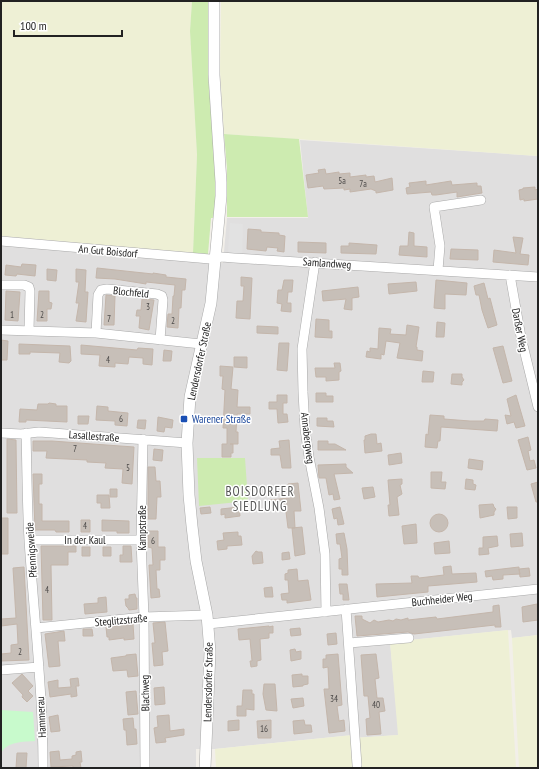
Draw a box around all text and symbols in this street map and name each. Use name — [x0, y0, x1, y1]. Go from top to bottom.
scale bar — [14, 12, 122, 38]
text: 100 m — [20, 18, 47, 33]
house number: 5a — [338, 175, 346, 186]
house number: 7a — [359, 178, 367, 189]
street label: An Gut Boisdorf — [78, 241, 139, 261]
street label: Samlandweg — [302, 254, 352, 272]
street label: Blochfeld — [112, 283, 150, 301]
house number: 3 — [146, 301, 150, 312]
street label: Darßer Weg — [509, 307, 531, 353]
house number: 1 — [10, 309, 14, 320]
house number: 2 — [40, 309, 44, 320]
house number: 7 — [107, 313, 111, 324]
house number: 2 — [171, 315, 175, 326]
street label: Lendersdorfer Straße — [184, 320, 214, 401]
house number: 4 — [106, 354, 110, 365]
street label: Annabergweg — [298, 411, 318, 465]
place label: Warener Straße — [192, 412, 251, 426]
house number: 6 — [119, 413, 123, 424]
marker: Warener Straße — [179, 414, 189, 424]
street label: Lasallestraße — [68, 427, 120, 445]
house number: 7 — [73, 443, 77, 454]
house number: 5 — [126, 462, 130, 473]
district label: BOISDORFER SIEDLUNG — [225, 483, 295, 515]
street label: Kampstraße — [135, 505, 149, 551]
house number: 4 — [83, 520, 87, 531]
street label: Pfennigsweide — [22, 521, 40, 578]
street label: In der Kaul — [64, 533, 106, 547]
house number: 6 — [151, 535, 155, 546]
house number: 4 — [45, 584, 49, 595]
street label: Buchheider Weg — [411, 589, 473, 609]
street label: Steglitzstraße — [94, 611, 148, 629]
street label: Lendersdorfer Straße — [200, 642, 216, 722]
house number: 2 — [18, 646, 22, 657]
street label: Blachweg — [138, 674, 152, 711]
house number: 34 — [330, 693, 338, 704]
street label: Hammerau — [33, 696, 49, 738]
house number: 40 — [372, 699, 380, 710]
house number: 16 — [260, 723, 268, 734]

